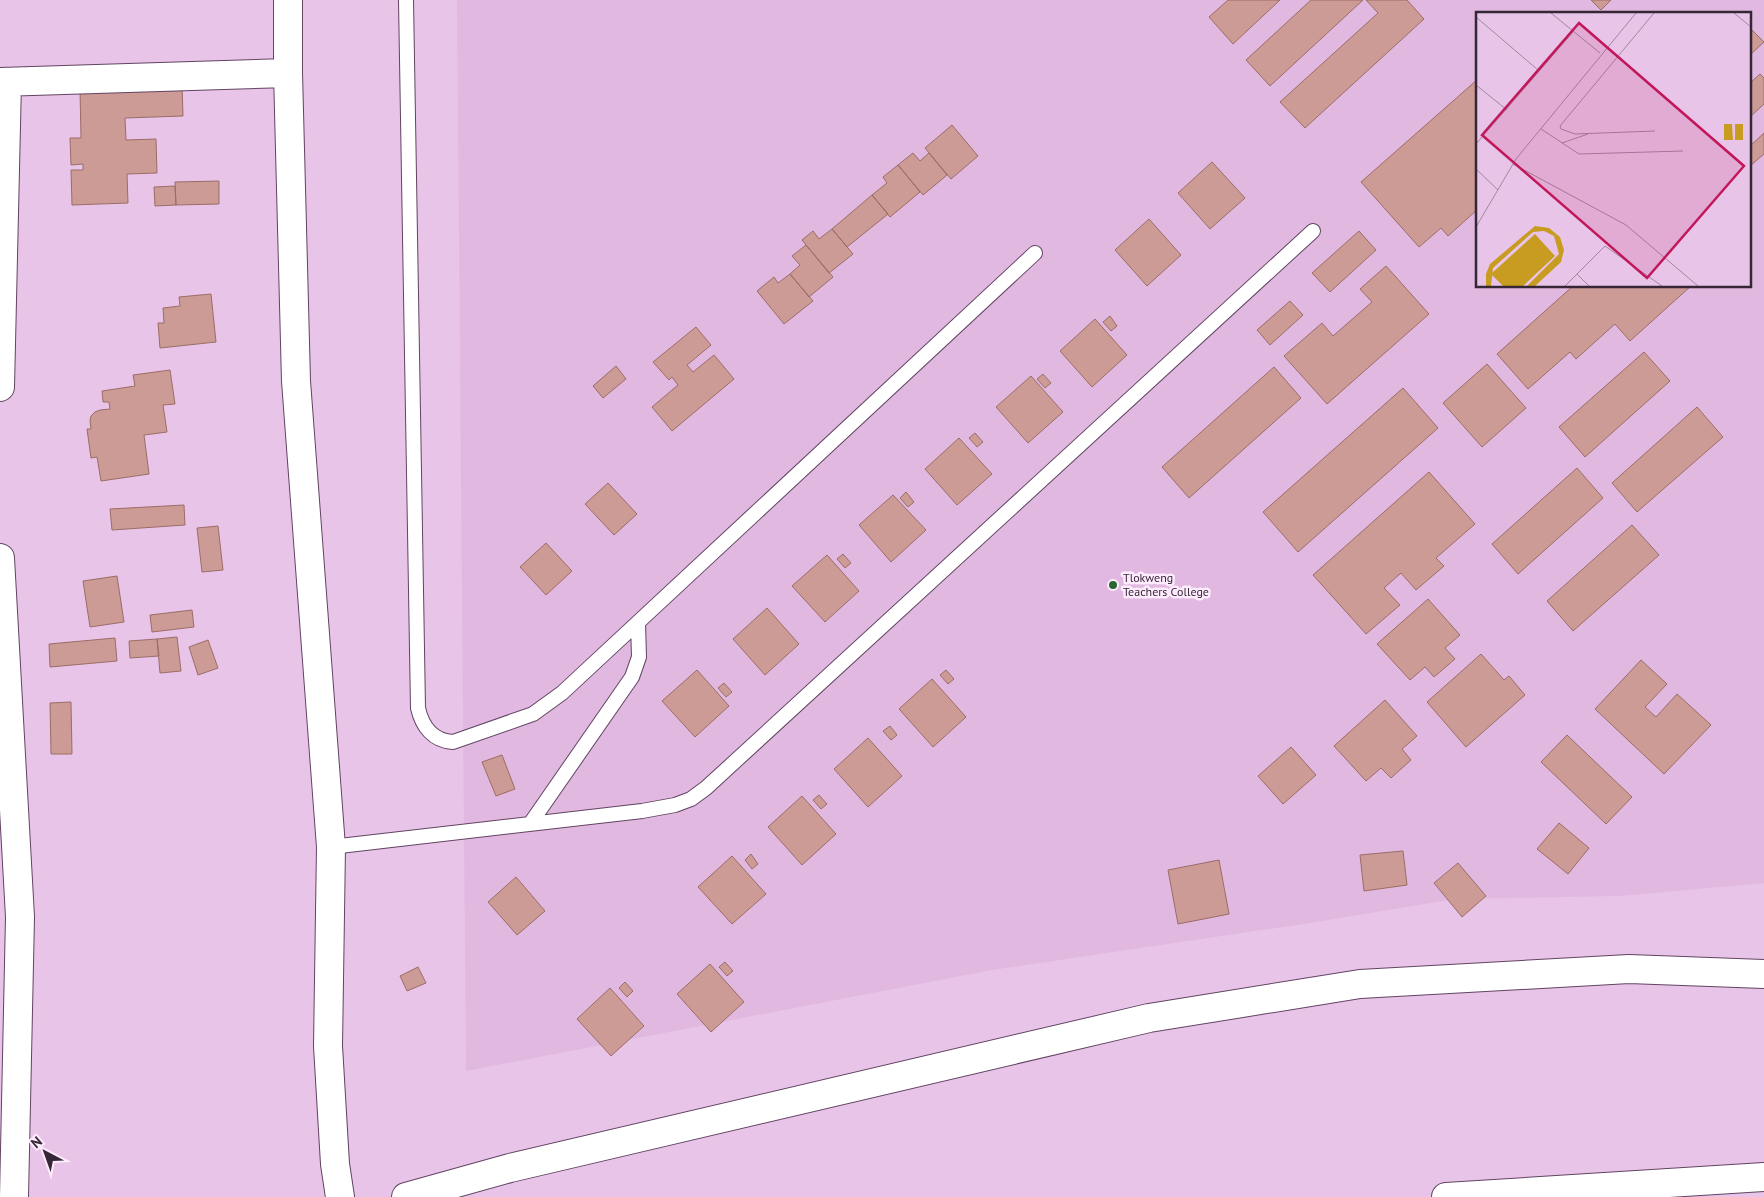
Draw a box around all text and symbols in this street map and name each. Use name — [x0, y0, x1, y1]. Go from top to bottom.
inset map — [1476, 12, 1752, 288]
place label: Tlokweng Teachers College — [1123, 570, 1209, 599]
marker: Tlokweng Teachers College — [1107, 579, 1119, 591]
north arrow — [20, 1127, 70, 1177]
text: N — [27, 1132, 46, 1152]

